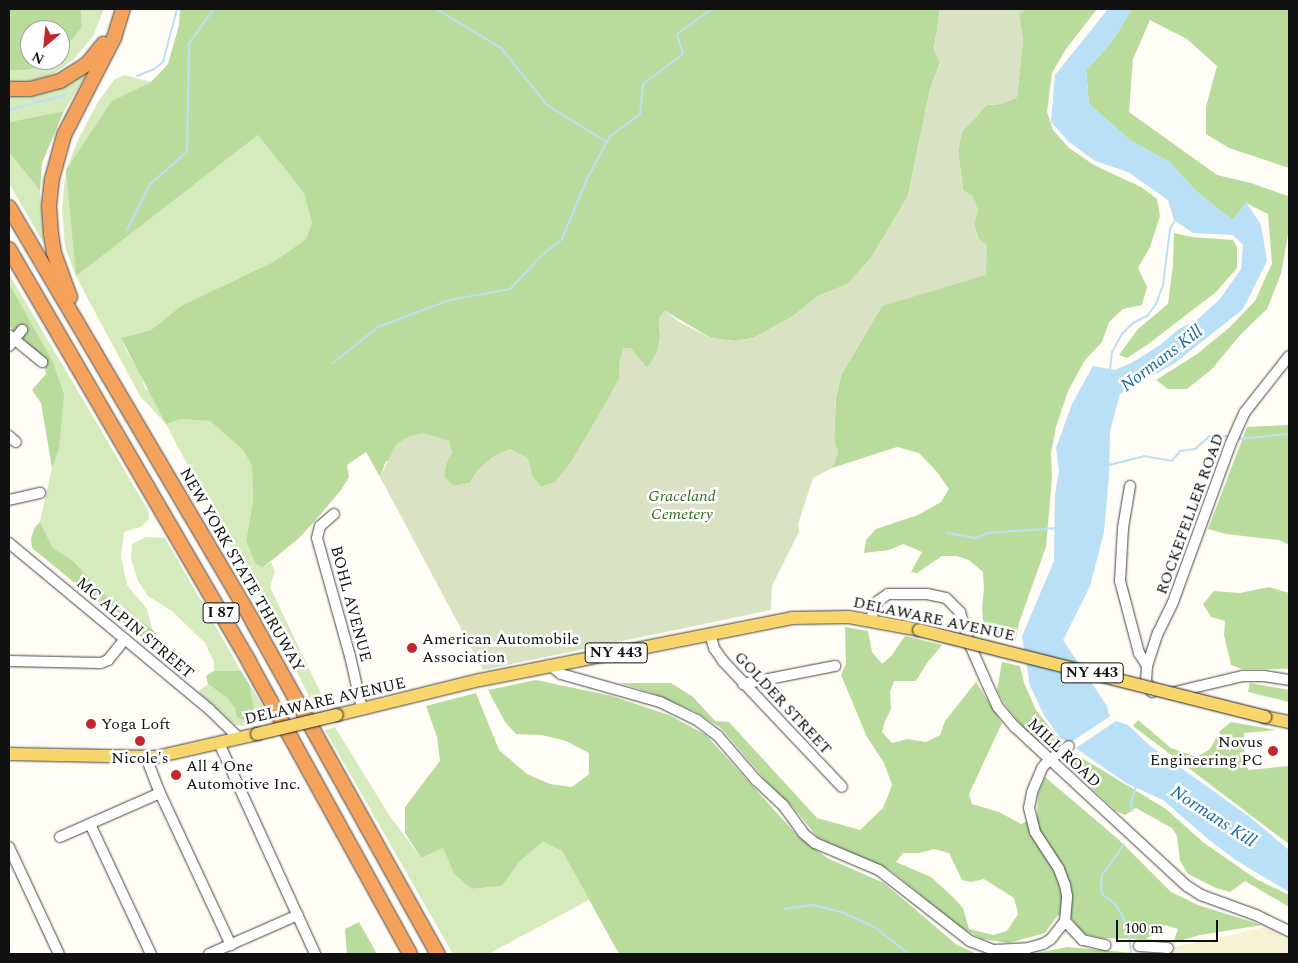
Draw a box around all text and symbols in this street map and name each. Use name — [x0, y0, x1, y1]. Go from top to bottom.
north arrow — [20, 20, 70, 70]
text: N — [28, 46, 48, 70]
water label: Normans Kill — [1117, 321, 1207, 397]
street label: ROCKEFELLER ROAD — [1152, 431, 1228, 597]
street label: NEW YORK STATE THRUWAY — [176, 465, 308, 675]
park label: Graceland Cemetery — [648, 486, 716, 524]
street label: BOHL AVENUE — [326, 544, 376, 664]
street label: MC ALPIN STREET — [72, 573, 198, 683]
street label: DELAWARE AVENUE — [851, 592, 1017, 646]
road number: I 87 — [202, 600, 240, 626]
place label: American Automobile Association — [422, 629, 579, 667]
road number: NY 443 — [584, 640, 648, 666]
marker: American Automobile Association — [406, 642, 418, 654]
street label: GOLDER STREET — [730, 647, 836, 759]
road number: NY 443 — [1060, 660, 1124, 686]
street label: DELAWARE AVENUE — [243, 673, 407, 729]
place label: Yoga Loft — [101, 714, 170, 734]
street label: MILL ROAD — [1023, 714, 1105, 792]
marker: Yoga Loft — [85, 718, 97, 730]
place label: Novus Engineering PC — [1150, 732, 1263, 770]
marker: Nicole's — [134, 735, 146, 747]
marker: Novus Engineering PC — [1267, 745, 1279, 757]
place label: Nicole's — [111, 748, 169, 768]
place label: All 4 One Automotive Inc. — [186, 756, 301, 794]
marker: All 4 One Automotive Inc. — [170, 769, 182, 781]
water label: Normans Kill — [1166, 781, 1260, 853]
scale bar — [1118, 910, 1220, 942]
text: 100 m — [1124, 917, 1163, 940]

